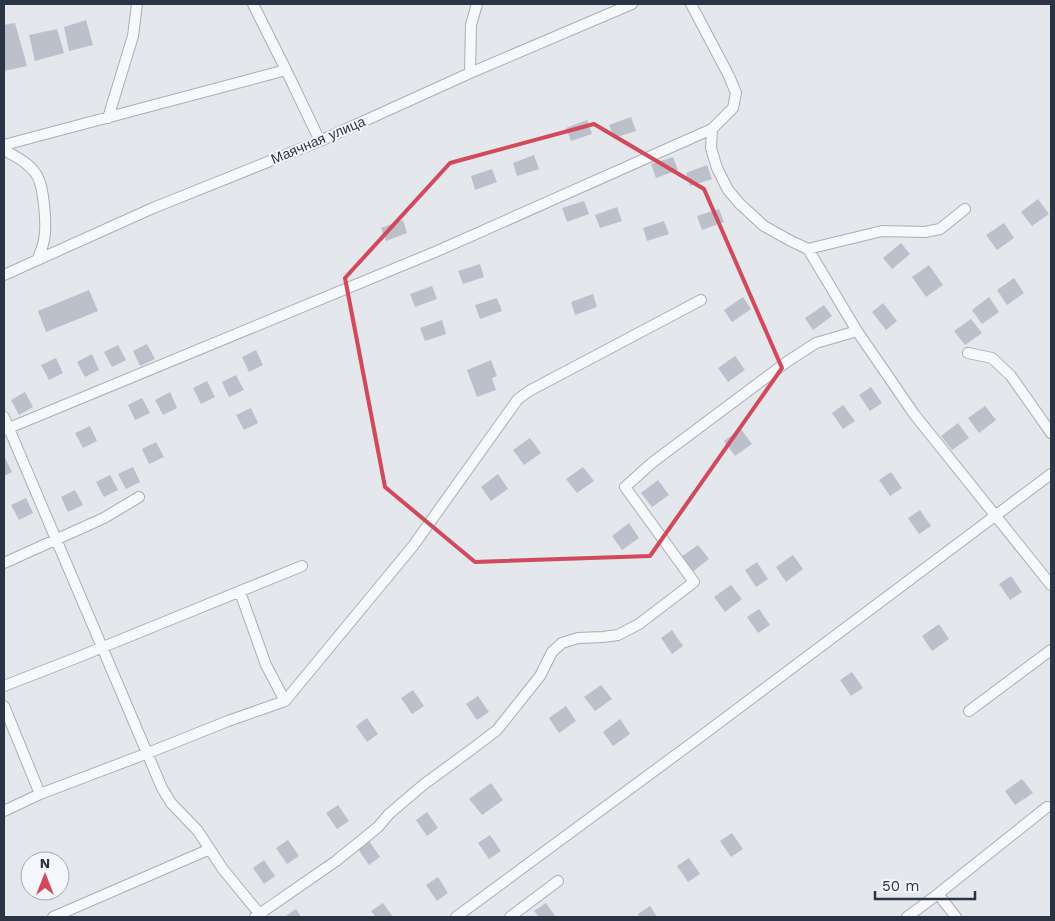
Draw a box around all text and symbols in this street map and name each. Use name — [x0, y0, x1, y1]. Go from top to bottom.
street label: Маячная улица — [268, 113, 368, 167]
north arrow — [20, 851, 70, 901]
text: N — [40, 855, 50, 871]
scale bar — [875, 868, 975, 900]
text: 50 m — [882, 877, 919, 895]

